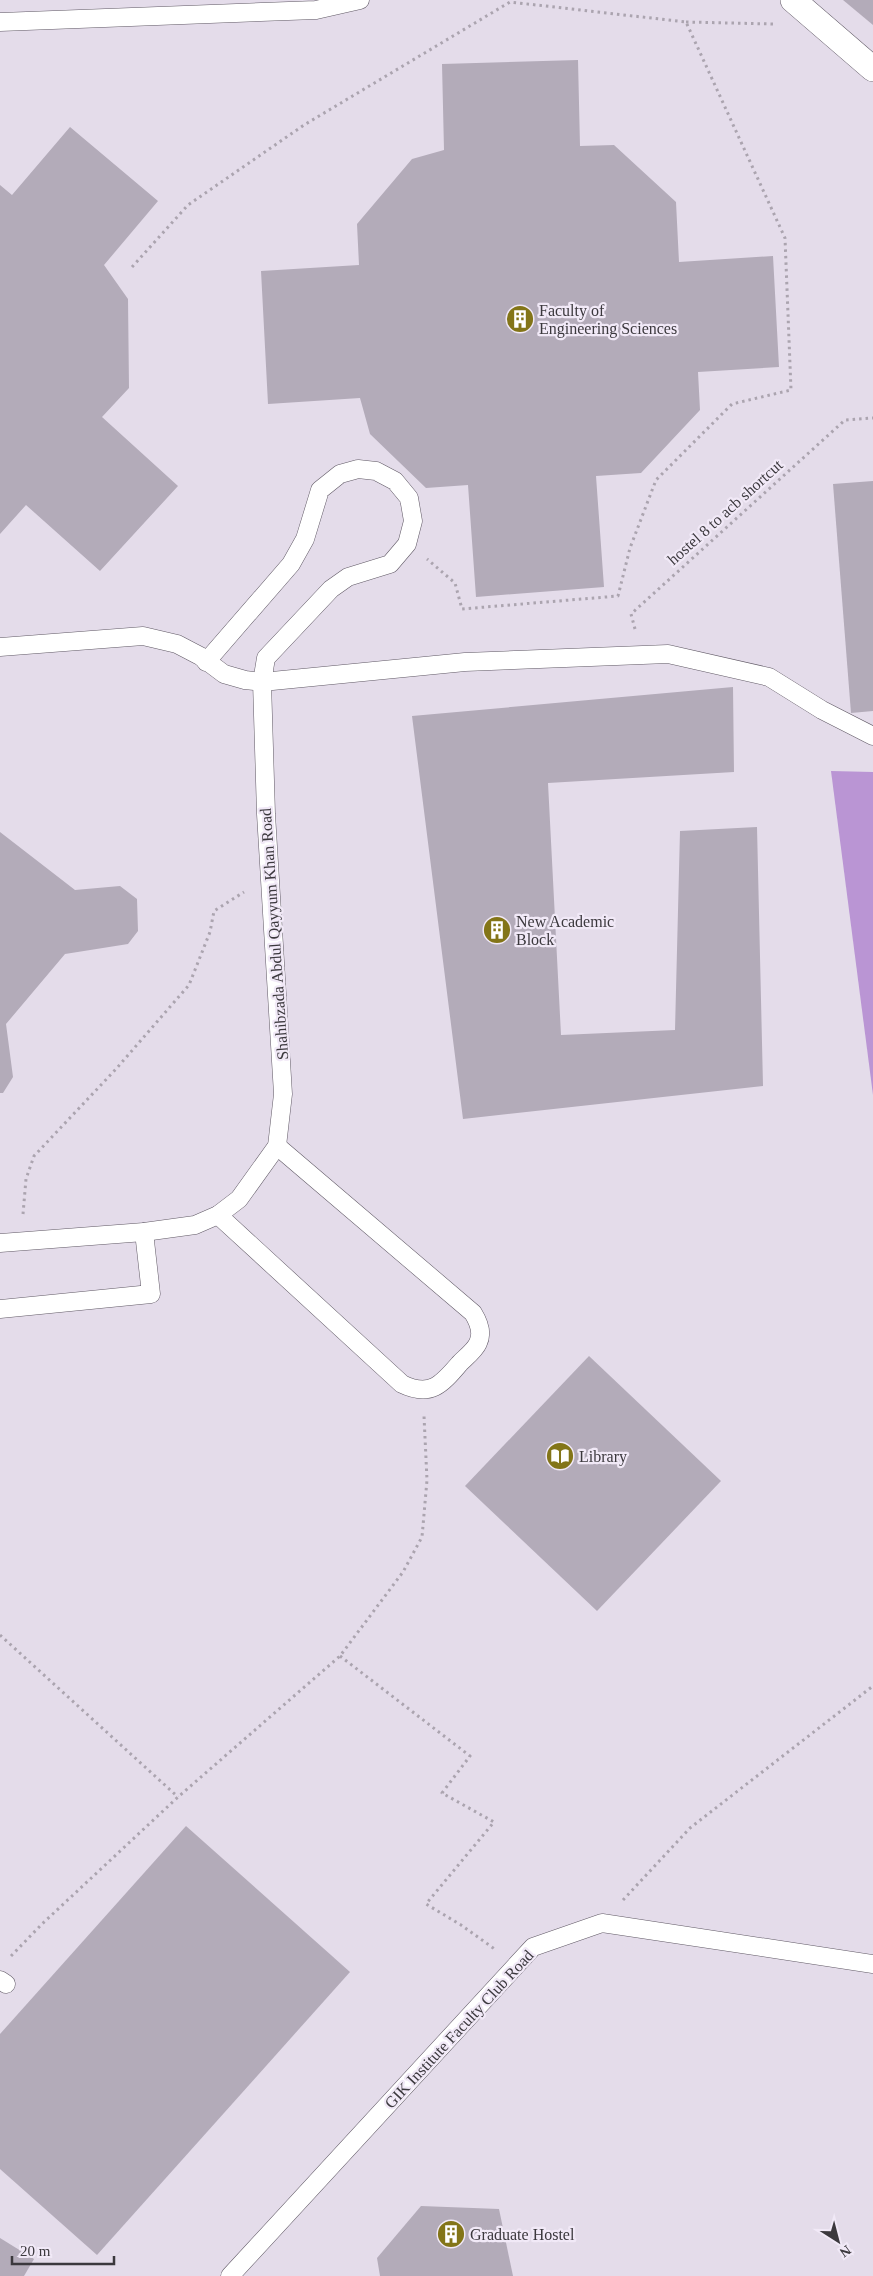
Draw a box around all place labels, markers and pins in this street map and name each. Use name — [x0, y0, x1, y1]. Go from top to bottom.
place label: Faculty of Engineering Sciences — [539, 302, 677, 338]
building icon: Faculty of Engineering Sciences — [505, 304, 535, 334]
place label: New Academic Block — [516, 913, 614, 948]
building icon: New Academic Block — [482, 915, 512, 945]
library icon: Library — [545, 1441, 575, 1471]
place label: Library — [579, 1448, 627, 1466]
building icon: Graduate Hostel — [436, 2219, 466, 2249]
place label: Graduate Hostel — [470, 2226, 575, 2243]

